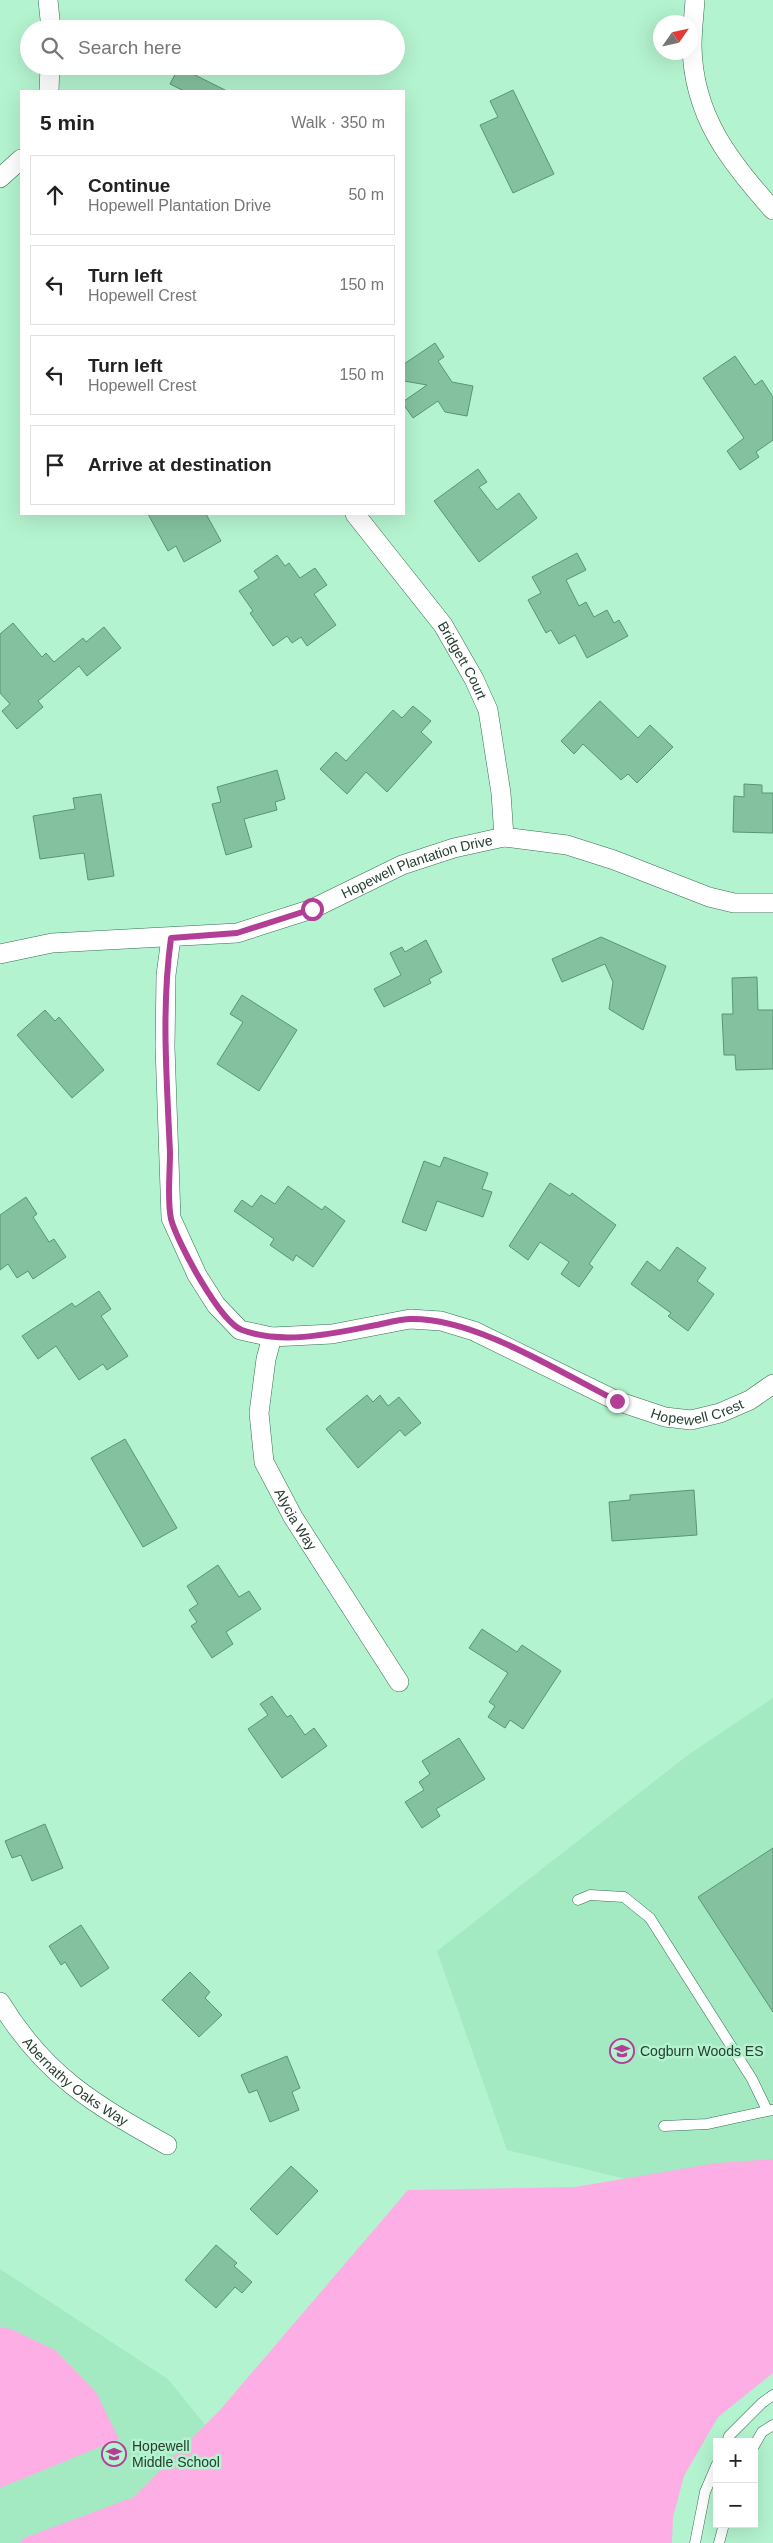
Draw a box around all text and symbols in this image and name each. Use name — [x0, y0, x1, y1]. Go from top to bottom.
north arrow — [653, 15, 698, 60]
search box — [20, 20, 405, 75]
icon: search — [38, 34, 66, 62]
text: Search here — [78, 37, 182, 58]
text: 5 min — [40, 111, 95, 134]
text: Walk · 350 m — [291, 114, 385, 131]
text: Continue — [88, 175, 170, 196]
icon: ahead — [41, 181, 69, 209]
text: 50 m — [348, 186, 384, 203]
text: Hopewell Plantation Drive — [88, 197, 271, 214]
text: Turn left — [88, 265, 163, 286]
icon: left — [41, 271, 69, 299]
text: 150 m — [340, 276, 384, 293]
text: Hopewell Crest — [88, 287, 196, 304]
text: Turn left — [88, 355, 163, 376]
icon: left — [41, 361, 69, 389]
text: 150 m — [340, 366, 384, 383]
text: Hopewell Crest — [88, 377, 196, 394]
icon: arrive — [41, 451, 69, 479]
text: Arrive at destination — [88, 454, 272, 475]
street label: Bridgett Court — [435, 619, 490, 702]
street label: Hopewell Plantation Drive — [339, 832, 494, 901]
route start — [301, 898, 324, 921]
route end — [606, 1390, 629, 1413]
street label: Hopewell Crest — [649, 1396, 746, 1428]
street label: Alycia Way — [271, 1486, 320, 1553]
street label: Abernathy Oaks Way — [20, 2034, 131, 2129]
school or university icon: Cogburn Woods ES — [609, 2038, 635, 2064]
place label: Cogburn Woods ES — [640, 2043, 763, 2059]
place label: Hopewell Middle School — [132, 2438, 220, 2470]
map controls — [713, 2438, 758, 2528]
button: + — [713, 2438, 758, 2483]
school or university icon: Hopewell Middle School — [101, 2441, 127, 2467]
button: − — [713, 2483, 758, 2528]

